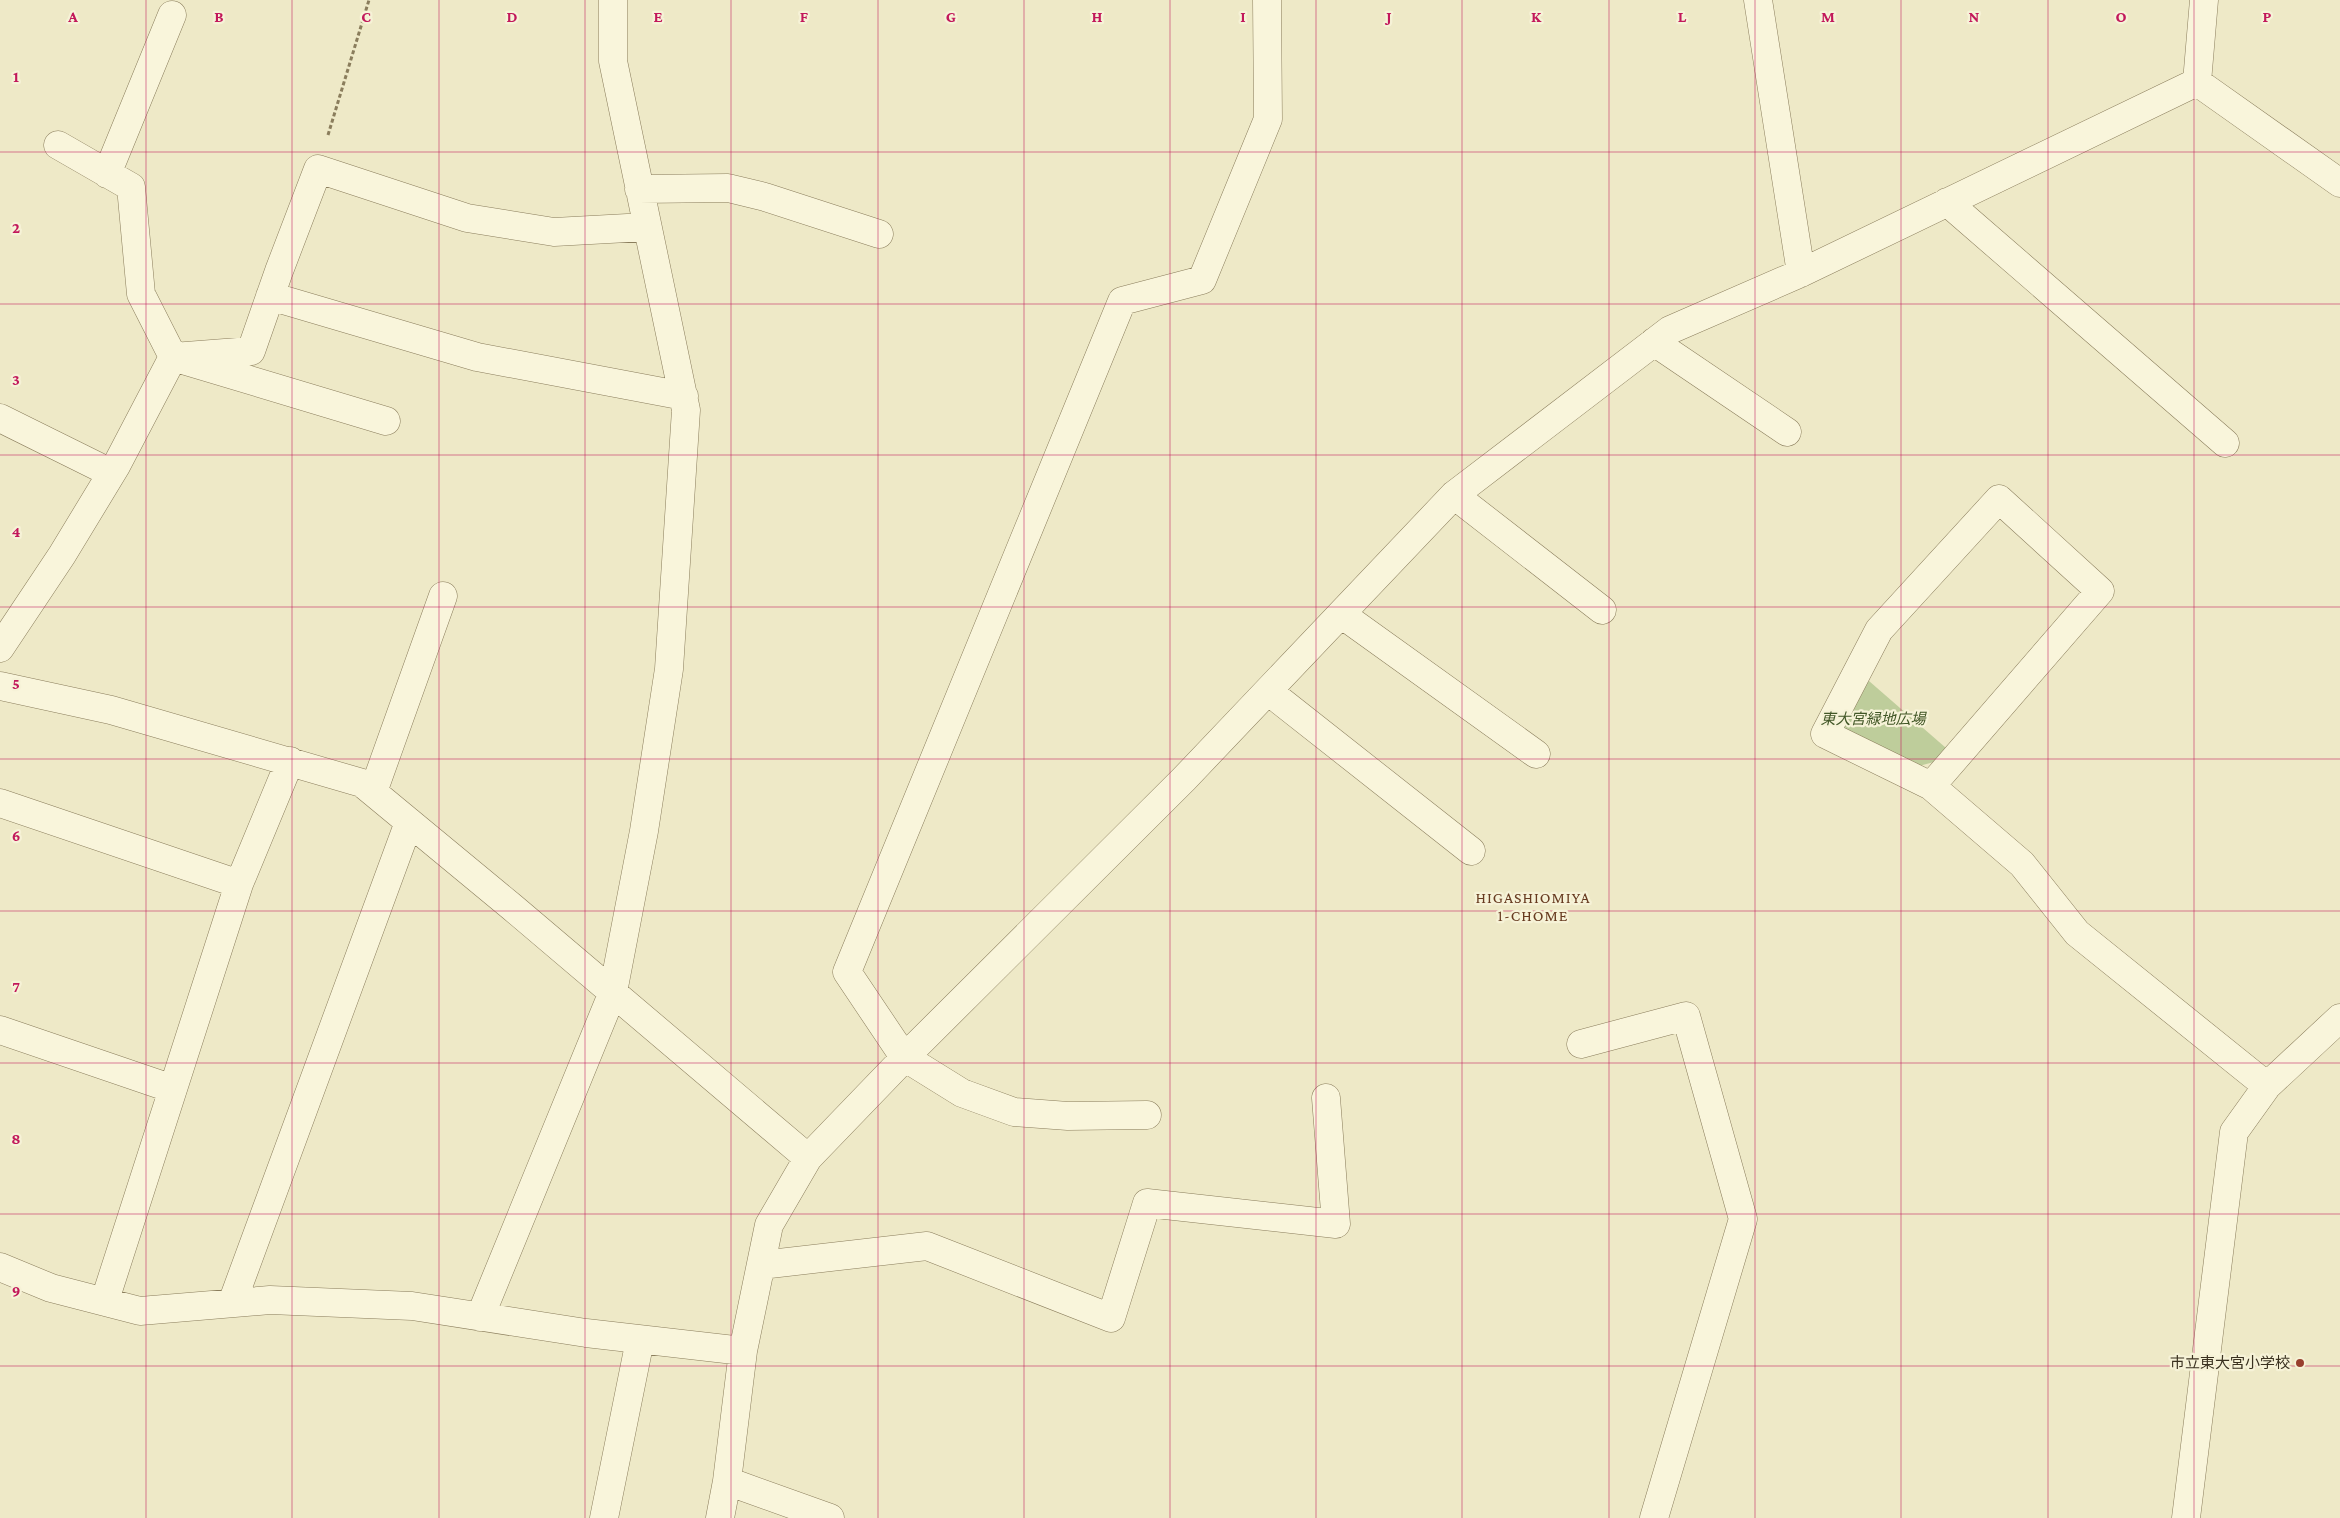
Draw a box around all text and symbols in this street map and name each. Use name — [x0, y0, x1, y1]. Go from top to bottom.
text: A — [67, 8, 78, 25]
text: B — [214, 8, 224, 25]
text: C — [361, 8, 371, 25]
text: D — [506, 8, 518, 25]
text: E — [653, 8, 663, 25]
text: F — [800, 8, 809, 25]
text: G — [946, 8, 956, 25]
text: H — [1092, 8, 1103, 25]
text: I — [1240, 8, 1246, 25]
text: J — [1384, 8, 1392, 25]
text: K — [1531, 8, 1542, 25]
text: L — [1678, 8, 1687, 25]
text: M — [1821, 8, 1835, 25]
text: N — [1969, 8, 1980, 25]
text: O — [2115, 8, 2127, 25]
text: P — [2263, 8, 2272, 25]
text: 1 — [13, 68, 19, 85]
text: 2 — [12, 219, 20, 236]
text: 3 — [12, 371, 20, 388]
text: 4 — [12, 523, 21, 540]
text: 5 — [12, 675, 20, 692]
park label: 東大宮緑地広場 — [1820, 711, 1927, 727]
text: 6 — [12, 827, 20, 844]
district label: HIGASHIOMIYA 1-CHOME — [1476, 889, 1591, 924]
text: 7 — [12, 978, 20, 995]
text: 8 — [11, 1130, 21, 1147]
text: 9 — [12, 1282, 20, 1299]
place label: 市立東大宮小学校 — [2170, 1355, 2290, 1371]
marker: 市立東大宮小学校 — [2294, 1357, 2306, 1369]

